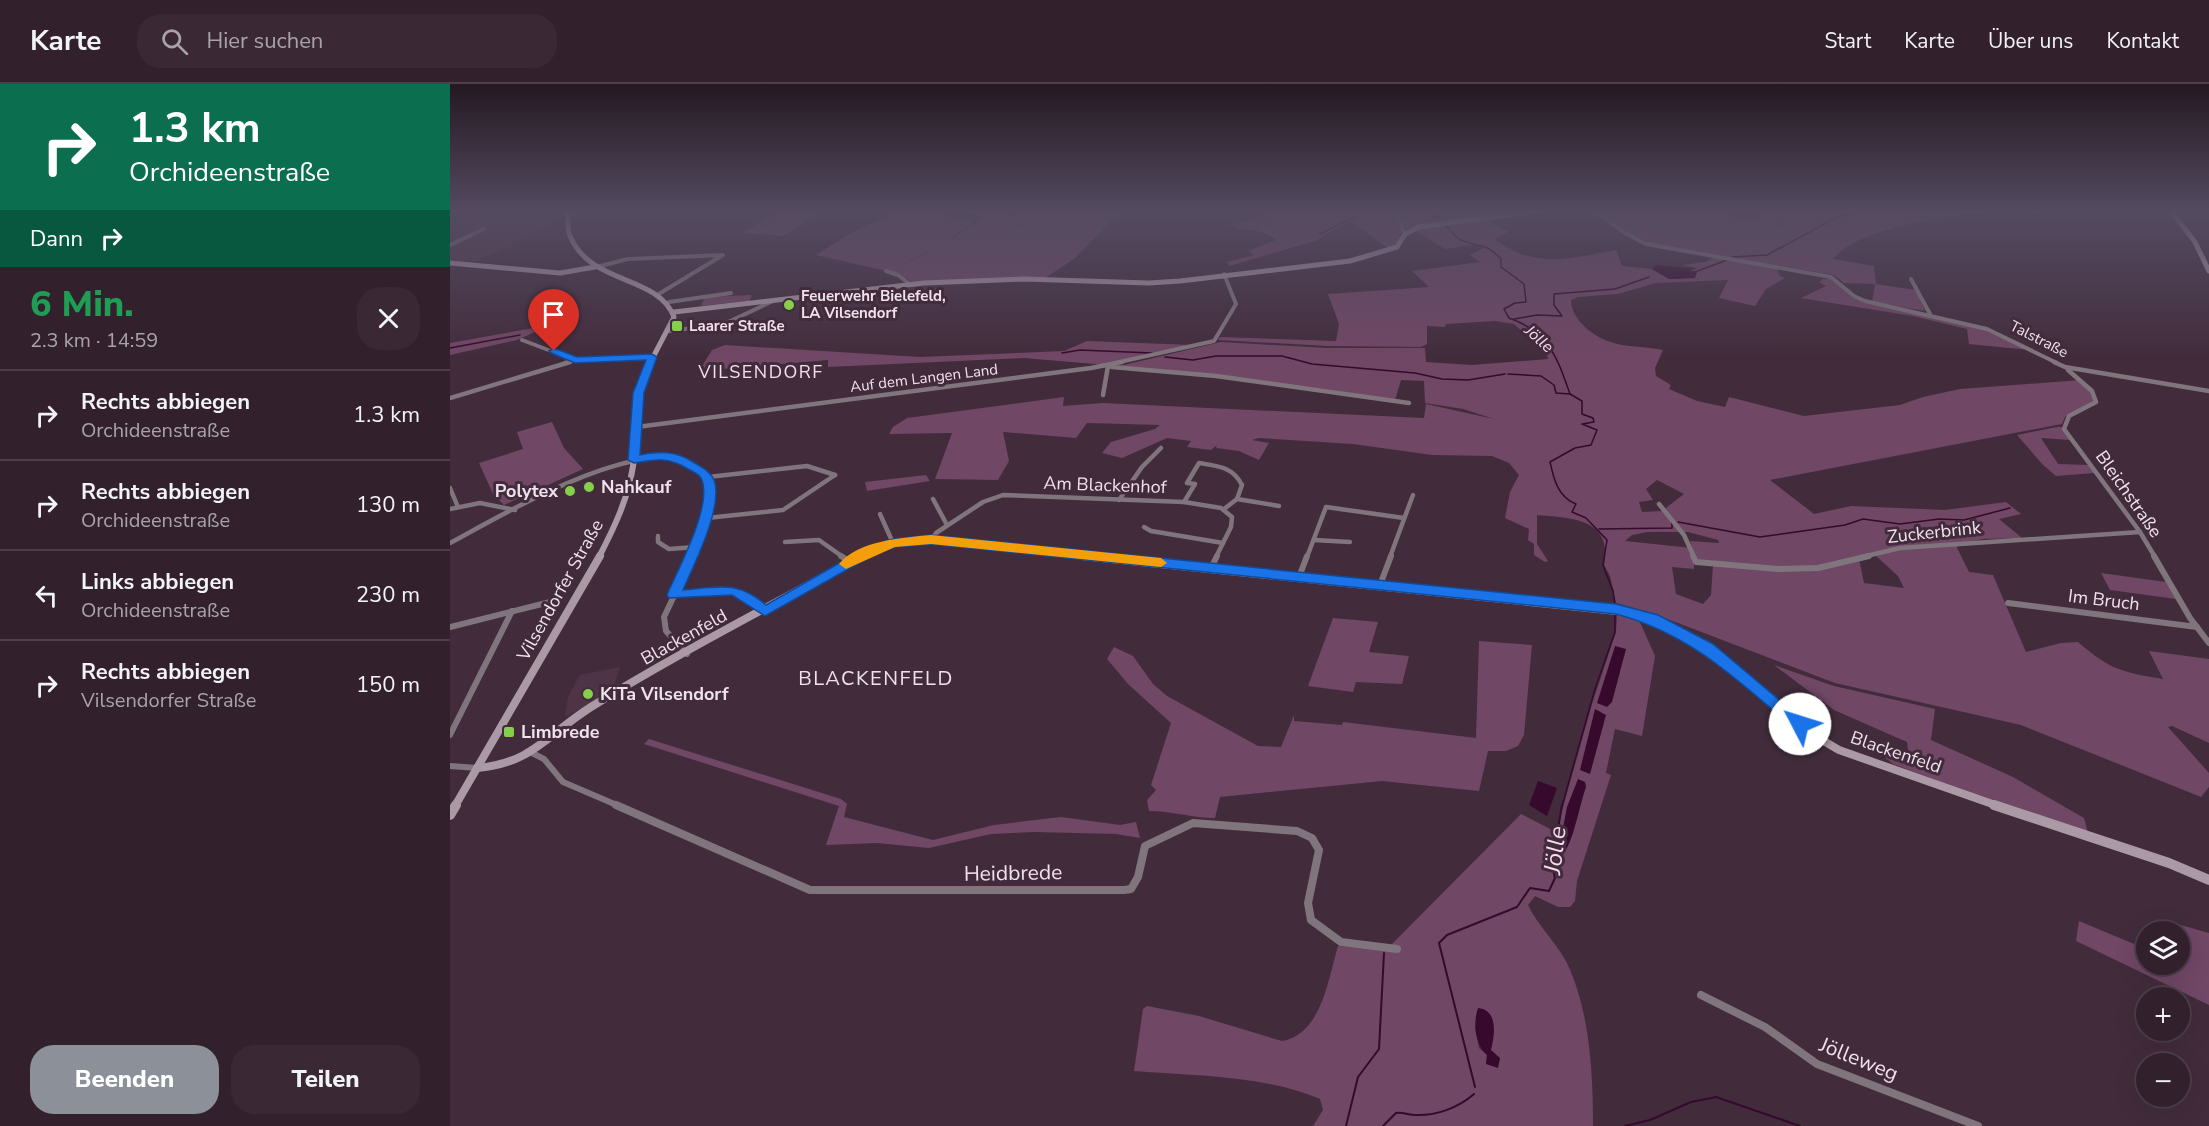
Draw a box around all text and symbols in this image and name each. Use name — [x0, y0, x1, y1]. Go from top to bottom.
search box — [137, 14, 557, 68]
text: Karte — [30, 22, 101, 60]
icon: search — [158, 25, 191, 58]
text: Hier suchen — [206, 26, 323, 56]
text: Start — [1824, 27, 1871, 55]
text: Karte — [1904, 27, 1955, 55]
text: Über uns — [1988, 27, 2073, 55]
text: Kontakt — [2106, 27, 2179, 55]
text: 1.3 km — [129, 100, 261, 157]
icon: right — [30, 108, 108, 186]
text: Orchideenstraße — [129, 154, 330, 191]
icon: right — [95, 222, 128, 255]
text: Dann — [30, 224, 83, 254]
text: 6 Min. — [30, 280, 134, 329]
place label: Feuerwehr Bielefeld, LA Vilsendorf — [801, 286, 946, 323]
button: close — [357, 287, 420, 350]
pin — [528, 289, 579, 351]
icon: arrive — [537, 298, 570, 331]
marker: Feuerwehr Bielefeld, LA Vilsendorf — [782, 298, 796, 312]
place label: Laarer Straße — [689, 316, 785, 336]
street label: Talstraße — [2006, 316, 2072, 362]
marker: Laarer Straße — [670, 319, 684, 333]
water label: Jölle — [1519, 319, 1559, 358]
text: 2.3 km · 14:59 — [30, 327, 158, 354]
street label: Auf dem Langen Land — [849, 359, 999, 397]
district label: VILSENDORF — [697, 360, 824, 384]
text: Rechts abbiegen — [81, 387, 250, 417]
icon: right — [30, 399, 63, 432]
text: 1.3 km — [353, 400, 420, 430]
text: Orchideenstraße — [81, 417, 230, 444]
street label: Bleichstraße — [2090, 446, 2168, 542]
street label: Am Blackenhof — [1043, 471, 1168, 499]
place label: Nahkauf — [601, 475, 672, 499]
text: Rechts abbiegen — [81, 477, 250, 507]
place label: Polytex — [495, 479, 558, 503]
marker: Nahkauf — [582, 480, 596, 494]
marker: Polytex — [563, 484, 577, 498]
icon: right — [30, 489, 63, 522]
text: 130 m — [356, 490, 420, 520]
text: Orchideenstraße — [81, 507, 230, 534]
street label: Vilsendorfer Straße — [511, 515, 609, 666]
street label: Zuckerbrink — [1886, 515, 1983, 549]
text: Links abbiegen — [81, 567, 234, 597]
icon: left — [30, 579, 63, 612]
text: 230 m — [356, 580, 420, 610]
street label: Im Bruch — [2067, 584, 2141, 616]
text: Orchideenstraße — [81, 597, 230, 624]
street label: Blackenfeld — [637, 603, 731, 671]
text: Rechts abbiegen — [81, 657, 250, 687]
district label: BLACKENFELD — [798, 665, 954, 692]
icon: right — [30, 669, 63, 702]
text: 150 m — [356, 670, 420, 700]
place label: KiTa Vilsendorf — [600, 682, 729, 706]
text: Vilsendorfer Straße — [81, 687, 257, 714]
marker: KiTa Vilsendorf — [581, 687, 595, 701]
position arrow — [1768, 692, 1832, 756]
place label: Limbrede — [521, 720, 600, 744]
marker: Limbrede — [502, 725, 516, 739]
street label: Blackenfeld — [1847, 725, 1945, 779]
water label: Jölle — [1536, 824, 1574, 877]
street label: Heidbrede — [964, 858, 1062, 888]
map controls — [2136, 921, 2190, 1107]
button: layers — [2136, 921, 2190, 975]
button: + — [2136, 987, 2190, 1041]
street label: Jölleweg — [1814, 1030, 1903, 1087]
button: Beenden — [30, 1045, 219, 1114]
button: Teilen — [231, 1045, 420, 1114]
button: − — [2136, 1053, 2190, 1107]

